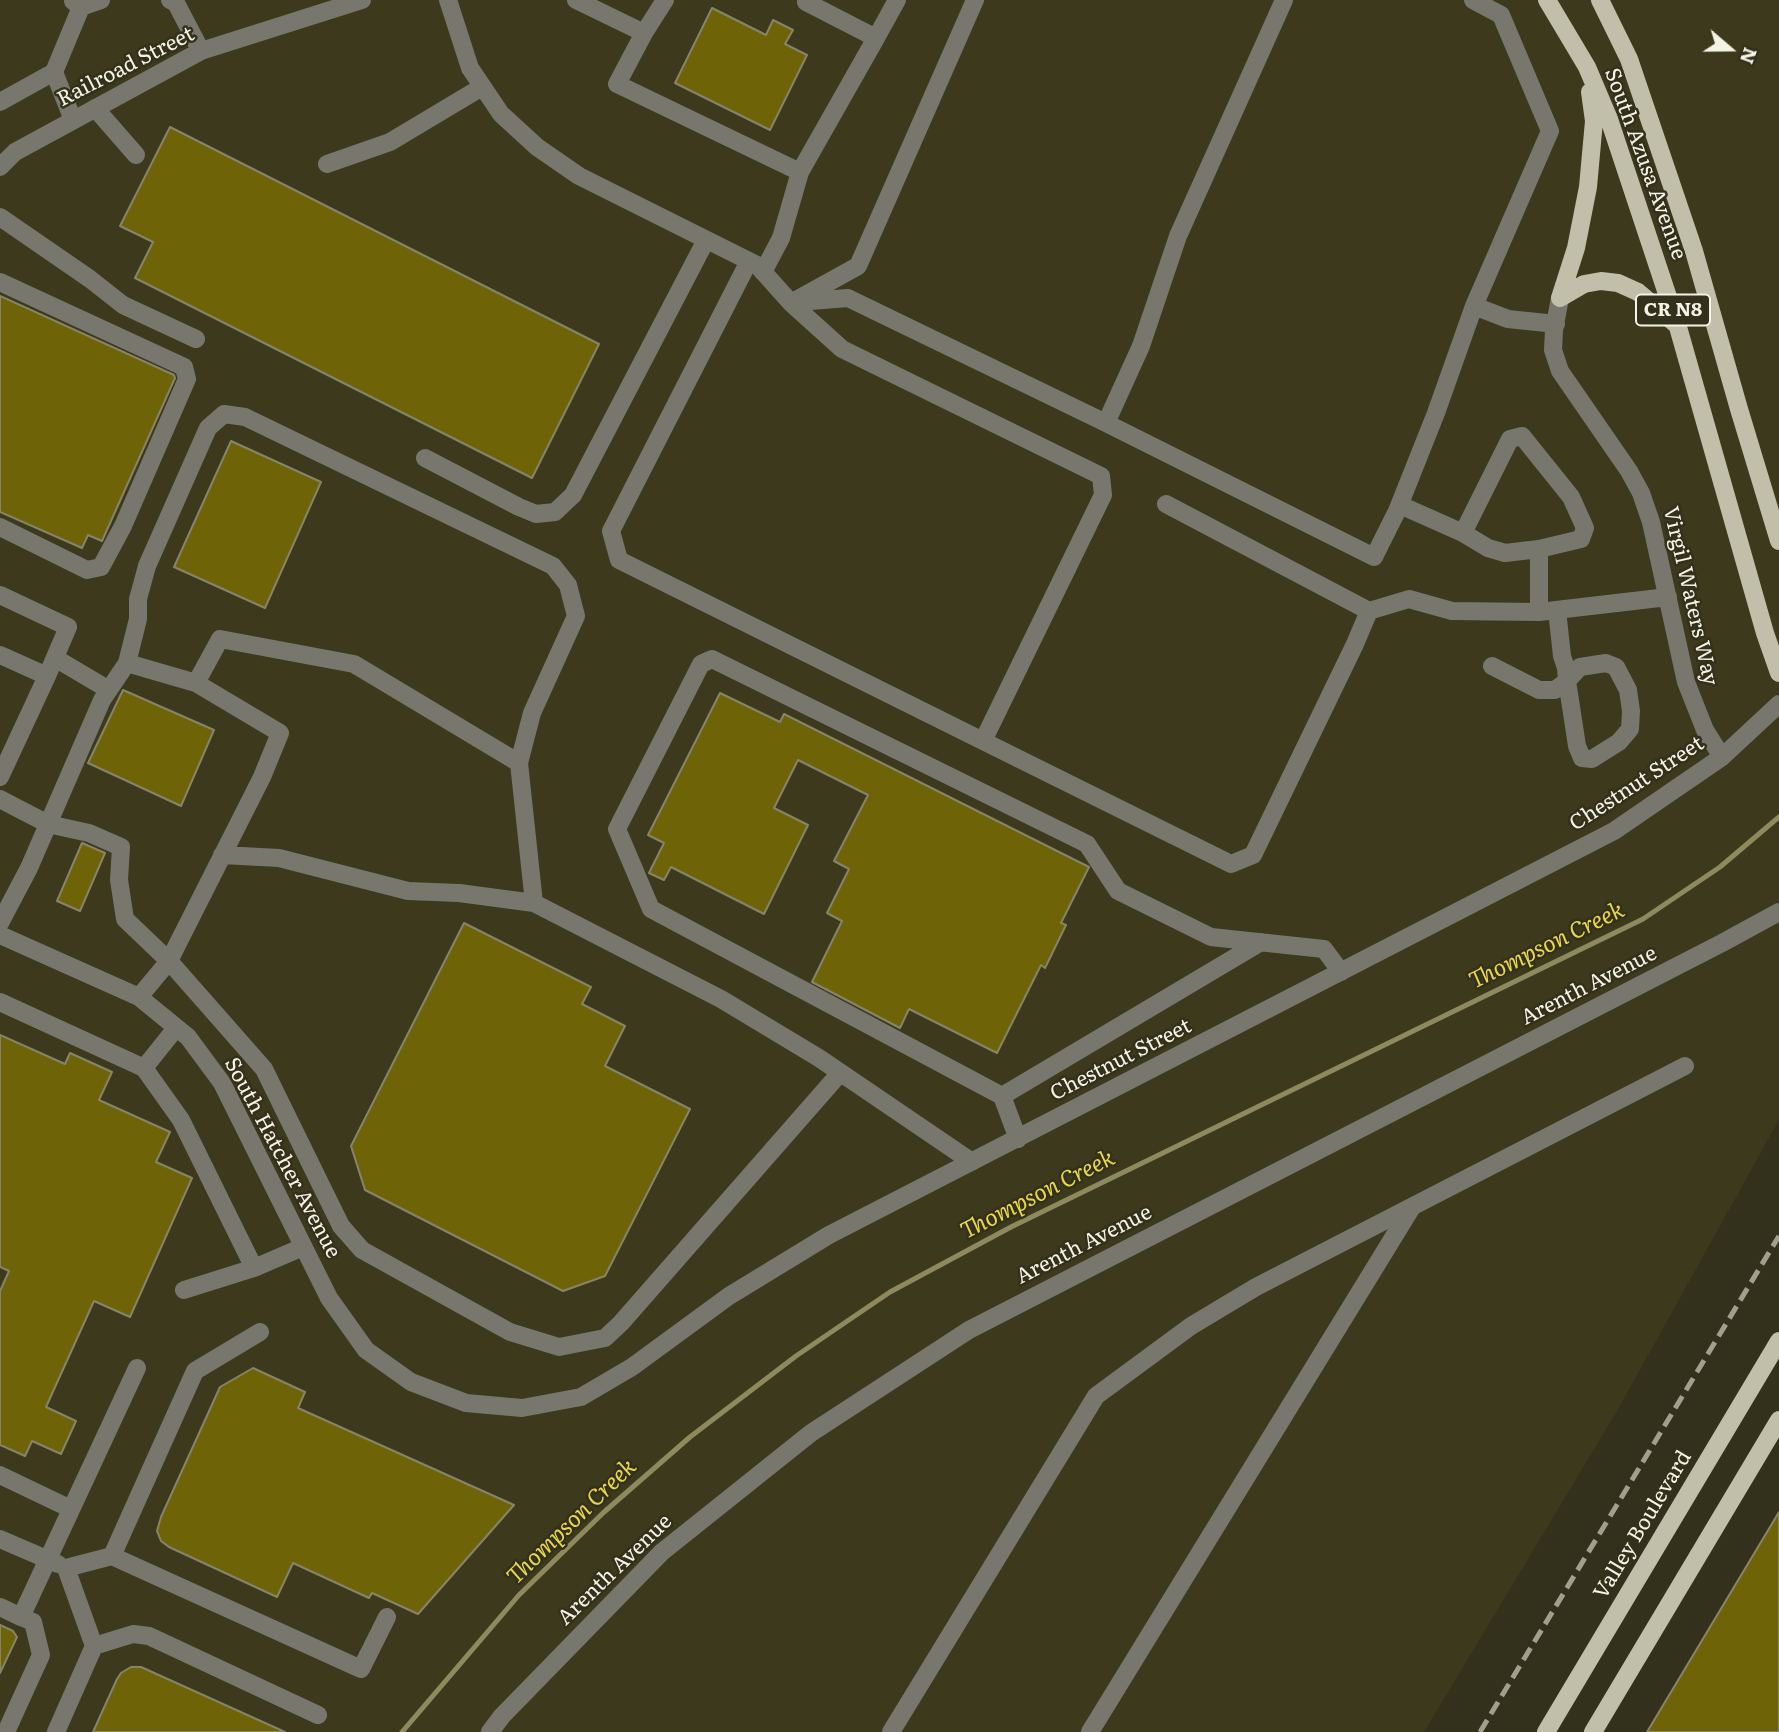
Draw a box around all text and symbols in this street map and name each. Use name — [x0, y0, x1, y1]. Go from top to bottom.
north arrow — [1695, 14, 1765, 84]
street label: Railroad Street — [53, 22, 199, 112]
text: N — [1734, 44, 1766, 68]
street label: South Azusa Avenue — [1599, 65, 1691, 263]
road number: CR N8 — [1636, 294, 1710, 326]
street label: Virgil Waters Way — [1657, 504, 1723, 688]
street label: Chestnut Street — [1565, 731, 1709, 837]
water label: Thompson Creek — [1465, 897, 1629, 995]
street label: Arenth Avenue — [1517, 941, 1661, 1031]
street label: Chestnut Street — [1046, 1014, 1196, 1106]
street label: South Hatcher Avenue — [218, 1053, 346, 1263]
water label: Thompson Creek — [957, 1144, 1119, 1246]
street label: Arenth Avenue — [1012, 1200, 1156, 1290]
street label: Valley Boulevard — [1589, 1446, 1697, 1604]
water label: Thompson Creek — [502, 1453, 642, 1591]
street label: Arenth Avenue — [553, 1509, 677, 1631]

